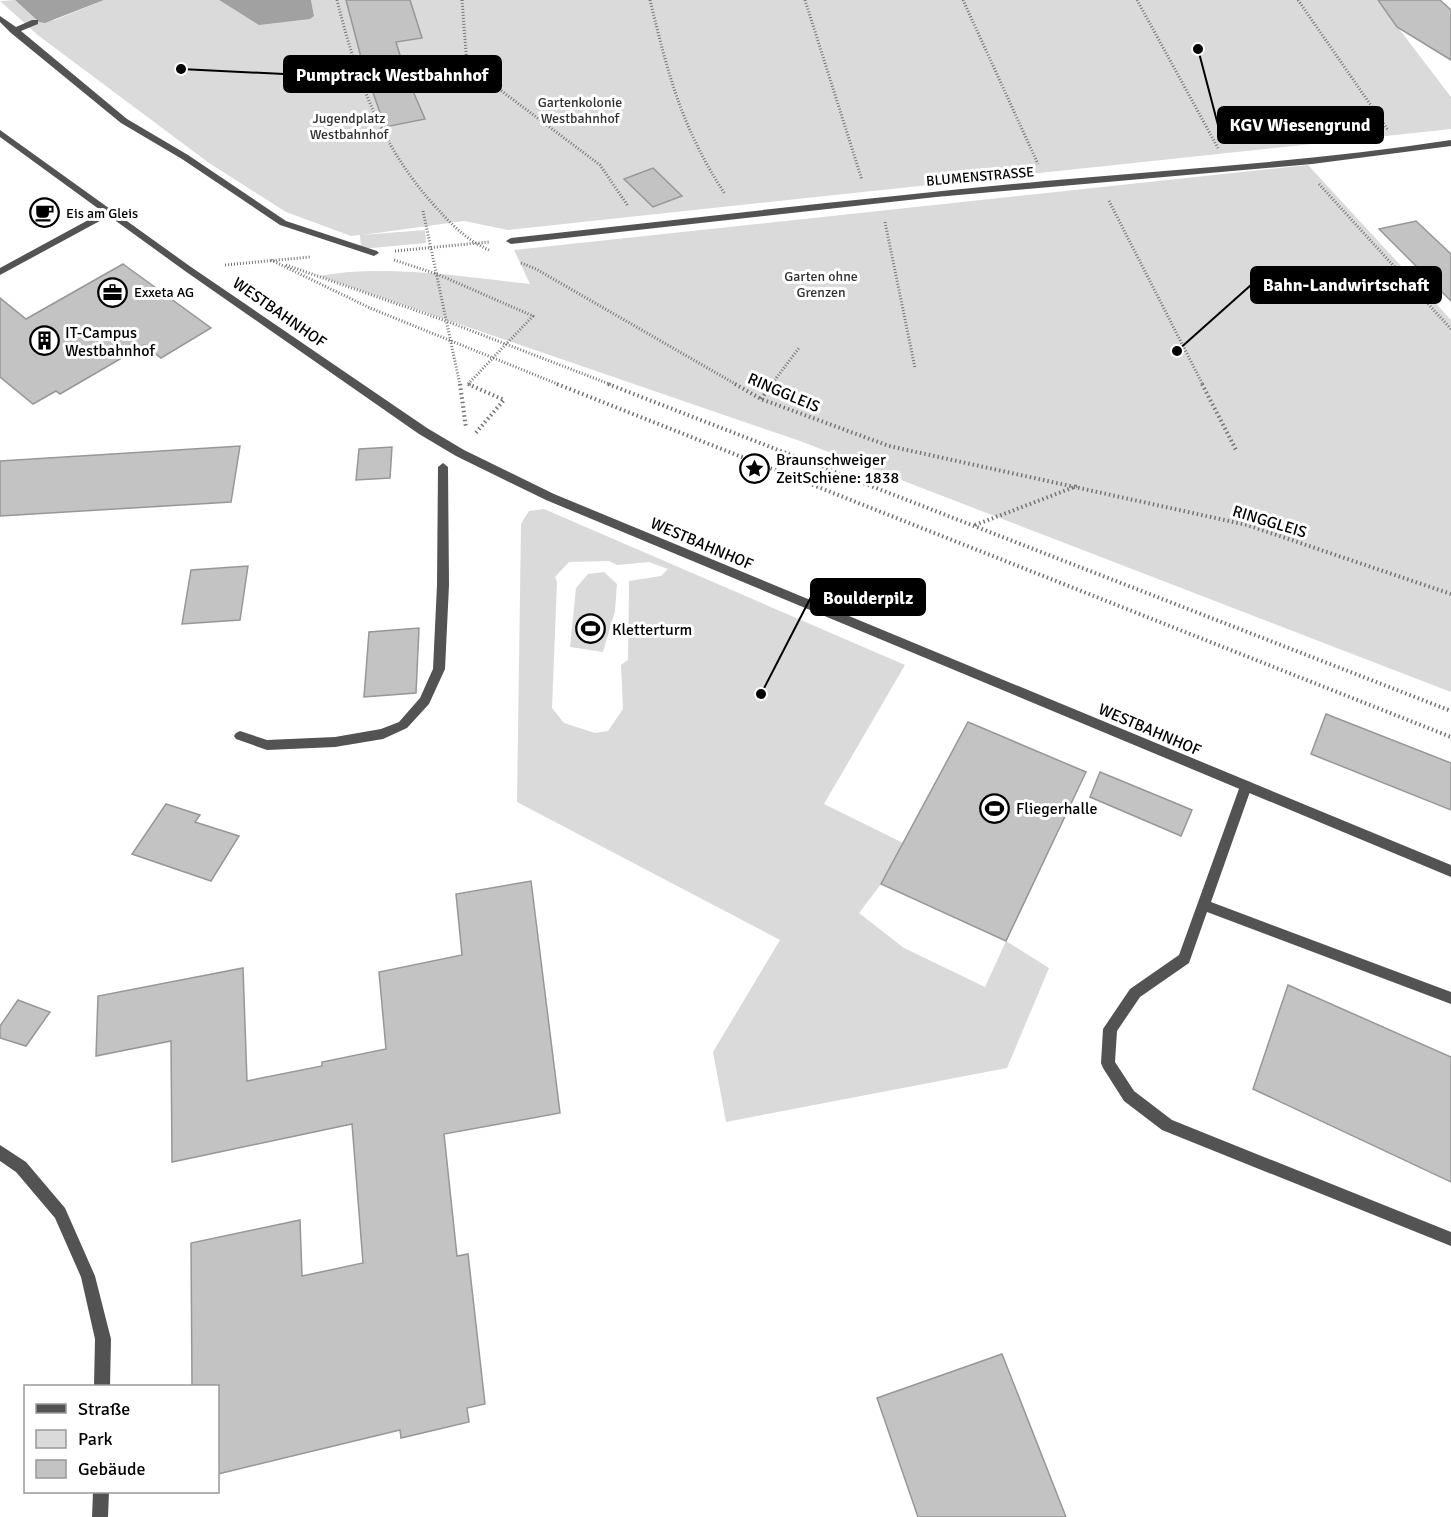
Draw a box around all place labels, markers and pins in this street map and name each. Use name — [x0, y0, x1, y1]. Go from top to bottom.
callout: Pumptrack Westbahnhof — [284, 56, 501, 92]
callout: KGV Wiesengrund — [1218, 107, 1383, 143]
cafe icon: Eis am Gleis — [29, 197, 61, 229]
place label: Eis am Gleis — [66, 205, 138, 222]
callout: Bahn-Landwirtschaft — [1251, 267, 1441, 303]
office icon: Exxeta AG — [97, 276, 129, 308]
place label: Exxeta AG — [134, 284, 194, 301]
place label: IT-Campus Westbahnhof — [65, 323, 155, 361]
building icon: IT-Campus Westbahnhof — [28, 325, 60, 357]
place label: Braunschweiger ZeitSchiene: 1838 — [776, 450, 899, 488]
place icon: Braunschweiger ZeitSchiene: 1838 — [739, 452, 771, 484]
callout: Boulderpilz — [811, 579, 925, 615]
sports icon: Kletterturm — [575, 613, 607, 645]
place label: Kletterturm — [612, 620, 692, 640]
sports icon: Fliegerhalle — [979, 792, 1011, 824]
place label: Fliegerhalle — [1016, 799, 1098, 819]

